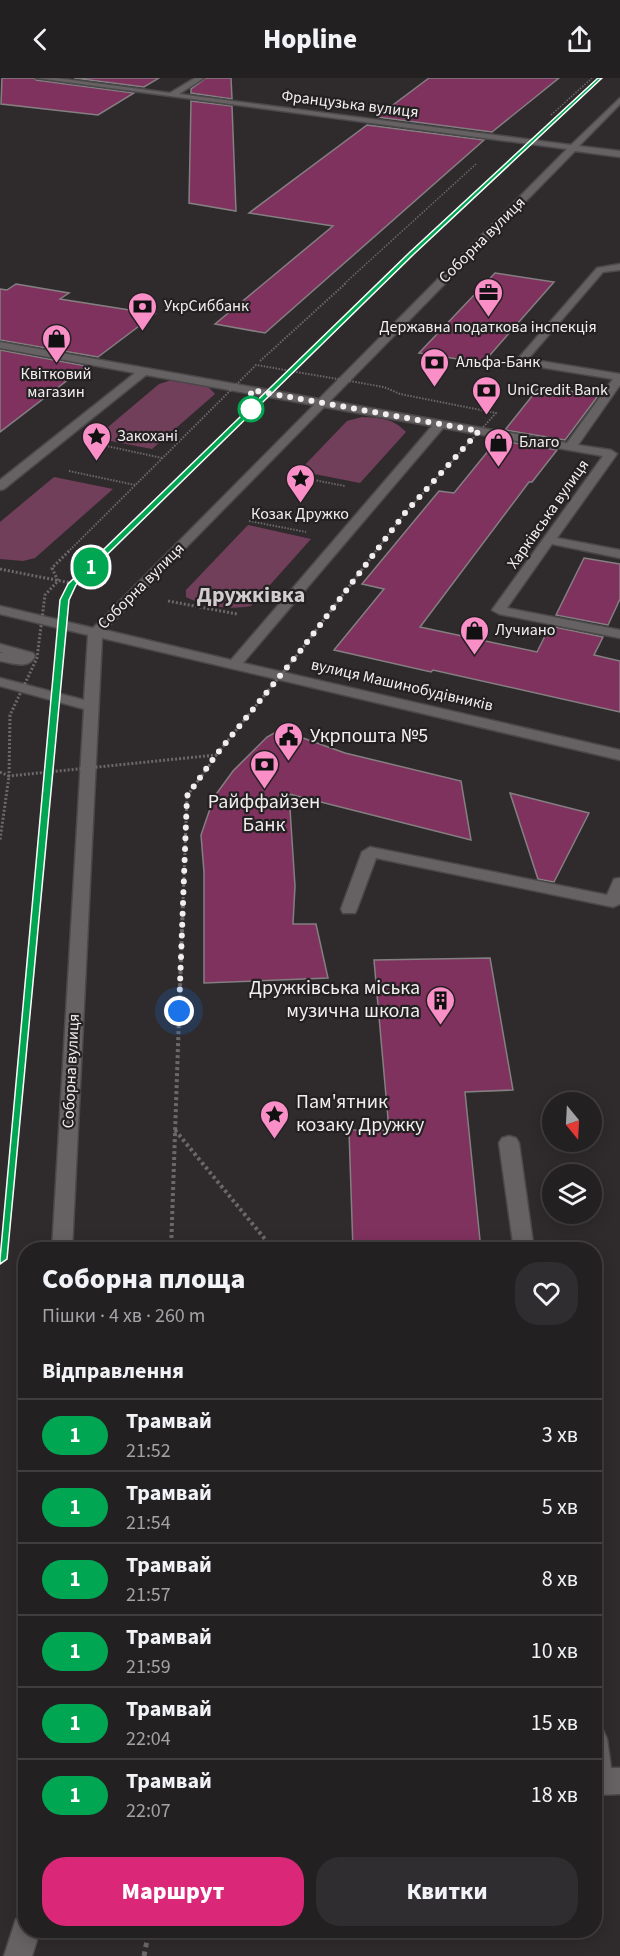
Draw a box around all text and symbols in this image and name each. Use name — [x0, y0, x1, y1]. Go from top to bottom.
text: Hopline — [263, 20, 357, 59]
icon: back — [24, 23, 57, 56]
icon: share — [563, 23, 596, 56]
street label: Французька вулиця — [280, 85, 420, 123]
street label: Соборна вулиця — [434, 192, 530, 288]
office icon: Державна податкова інспекція — [472, 276, 504, 318]
bank icon: УкрСиббанк — [127, 290, 159, 332]
place label: УкрСиббанк — [164, 295, 249, 317]
place label: Державна податкова інспекція — [379, 316, 597, 338]
shop icon: Квітковий магазин — [40, 322, 72, 364]
bank icon: Альфа-Банк — [419, 346, 451, 388]
place label: Альфа-Банк — [456, 351, 540, 373]
place label: Квітковий магазин — [20, 363, 92, 403]
bank icon: UniCredit Bank — [470, 374, 502, 416]
place label: UniCredit Bank — [507, 379, 608, 401]
unlabelled marker — [238, 396, 264, 422]
place icon: Закохані — [80, 420, 112, 462]
place label: Закохані — [117, 425, 178, 447]
shop icon: Благо — [482, 426, 514, 468]
place label: Благо — [519, 431, 559, 453]
street label: Харківська вулиця — [502, 455, 594, 573]
place icon: Козак Дружко — [284, 462, 316, 504]
place label: Козак Дружко — [251, 503, 349, 525]
street label: Соборна вулиця — [93, 538, 189, 634]
line badge: 1 — [72, 548, 110, 586]
text: 1 — [85, 552, 97, 582]
district label: Дружківка — [197, 579, 305, 611]
shop icon: Лучиано — [458, 614, 490, 656]
place label: Лучиано — [495, 619, 556, 641]
street label: вулиця Машинобудівників — [309, 653, 495, 717]
public building icon: Укрпошта №5 — [273, 720, 305, 762]
place label: Укрпошта №5 — [310, 722, 428, 750]
bank icon: Райффайзен Банк — [248, 748, 280, 790]
place label: Райффайзен Банк — [208, 788, 320, 839]
place label: Дружківська міська музична школа — [249, 974, 420, 1025]
building icon: Дружківська міська музична школа — [425, 984, 457, 1026]
your location — [164, 996, 194, 1026]
street label: Соборна вулиця — [57, 1013, 85, 1129]
place label: Пам'ятник козаку Дружку — [296, 1088, 425, 1139]
north arrow — [542, 1092, 602, 1152]
map controls — [542, 1092, 602, 1224]
place icon: Пам'ятник козаку Дружку — [259, 1098, 291, 1140]
button: layers — [542, 1164, 602, 1224]
text: Соборна площа — [42, 1259, 245, 1299]
button: heart — [515, 1262, 578, 1325]
text: Пішки · 4 хв · 260 m — [42, 1302, 205, 1330]
text: Відправлення — [42, 1355, 184, 1387]
text: Трамвай — [126, 1405, 212, 1437]
text: 3 хв — [542, 1419, 578, 1451]
text: 1 — [69, 1420, 81, 1450]
text: 21:52 — [126, 1437, 171, 1465]
text: Трамвай — [126, 1477, 212, 1509]
text: 5 хв — [542, 1491, 578, 1523]
text: 1 — [69, 1492, 81, 1522]
text: 21:54 — [126, 1509, 171, 1537]
text: Трамвай — [126, 1549, 212, 1581]
text: 8 хв — [542, 1563, 578, 1595]
text: 1 — [69, 1564, 81, 1594]
text: 21:57 — [126, 1581, 171, 1609]
text: Трамвай — [126, 1621, 212, 1653]
text: 10 хв — [531, 1635, 578, 1667]
text: 1 — [69, 1636, 81, 1666]
text: 21:59 — [126, 1653, 171, 1681]
text: Трамвай — [126, 1693, 212, 1725]
text: 15 хв — [531, 1707, 578, 1739]
text: 1 — [69, 1708, 81, 1738]
text: 22:04 — [126, 1725, 171, 1753]
text: Трамвай — [126, 1765, 212, 1797]
text: 18 хв — [531, 1779, 578, 1811]
text: 1 — [69, 1780, 81, 1810]
text: 22:07 — [126, 1797, 171, 1825]
button: Маршрут — [42, 1857, 304, 1926]
button: Квитки — [316, 1857, 578, 1926]

